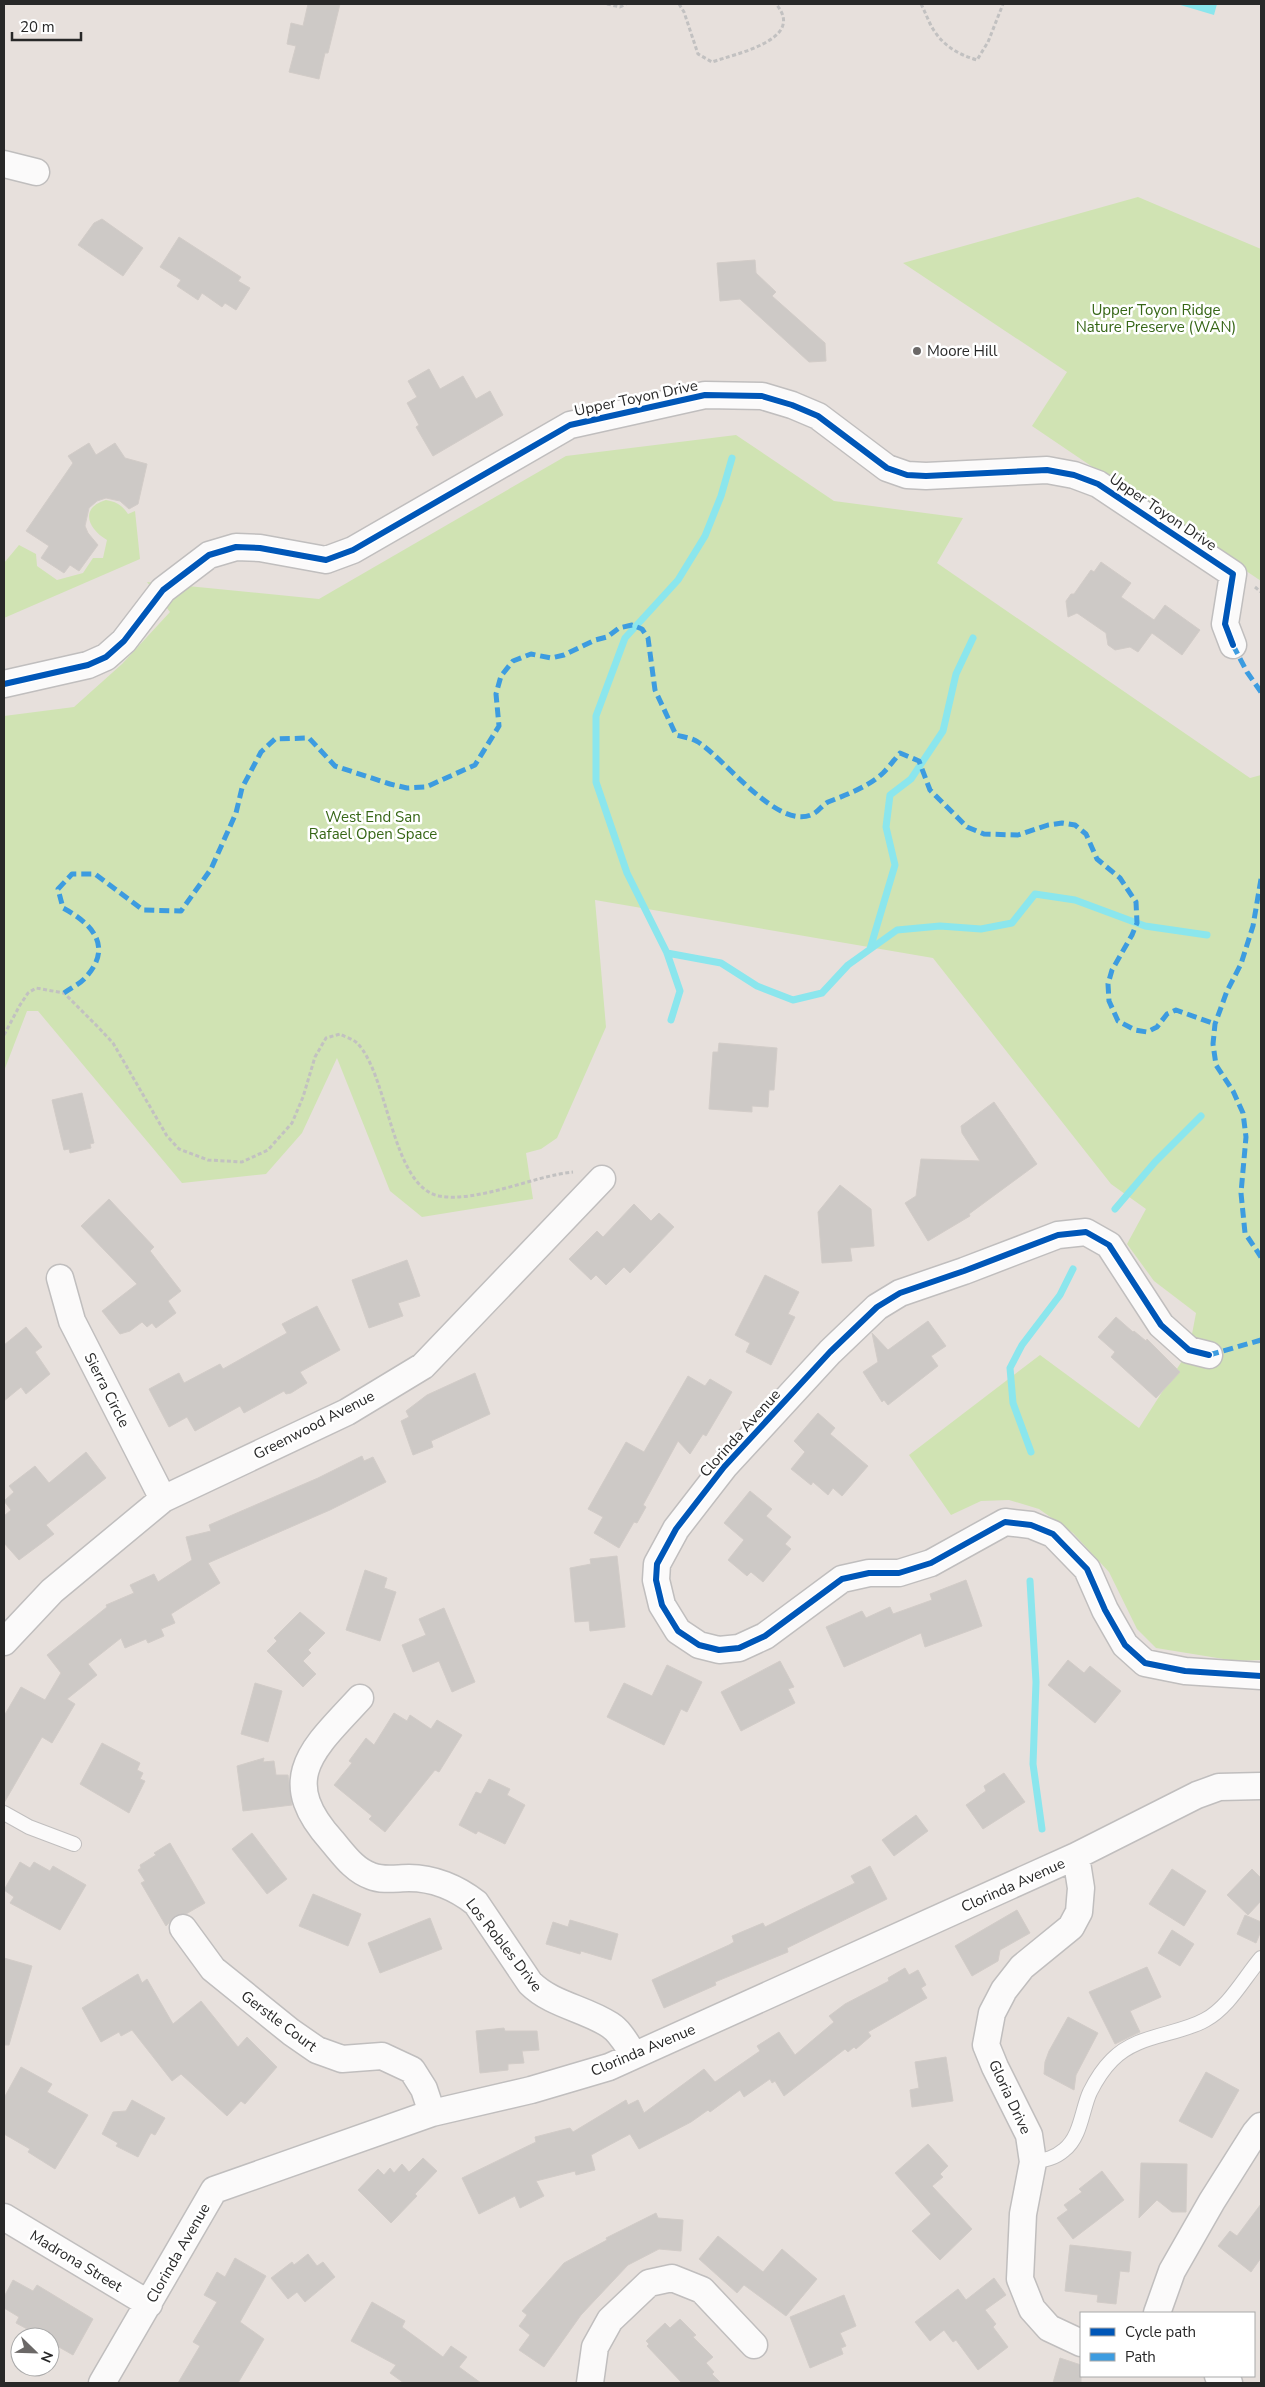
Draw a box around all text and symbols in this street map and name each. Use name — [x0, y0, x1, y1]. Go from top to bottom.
scale bar — [12, 10, 81, 42]
text: 20 m — [20, 17, 55, 37]
park label: Upper Toyon Ridge Nature Preserve (WAN) — [1076, 300, 1236, 337]
place label: Moore Hill — [927, 341, 998, 361]
marker: Moore Hill — [911, 345, 923, 357]
street label: Upper Toyon Drive — [572, 375, 700, 421]
street label: Upper Toyon Drive — [1105, 469, 1221, 555]
park label: West End San Rafael Open Space — [309, 807, 437, 844]
street label: Sierra Circle — [80, 1349, 134, 1431]
street label: Clorinda Avenue — [695, 1385, 785, 1481]
street label: Greenwood Avenue — [250, 1386, 378, 1464]
street label: Clorinda Avenue — [958, 1853, 1068, 1917]
street label: Los Robles Drive — [461, 1894, 547, 1996]
street label: Gerstle Court — [237, 1986, 322, 2057]
street label: Clorinda Avenue — [588, 2019, 698, 2081]
street label: Gloria Drive — [984, 2057, 1036, 2137]
street label: Clorinda Avenue — [141, 2200, 215, 2306]
street label: Madrona Street — [26, 2226, 127, 2297]
legend — [1080, 2312, 1255, 2377]
text: Cycle path — [1125, 2322, 1196, 2342]
north arrow — [10, 2327, 60, 2377]
text: Path — [1125, 2347, 1156, 2367]
text: N — [36, 2348, 57, 2365]

